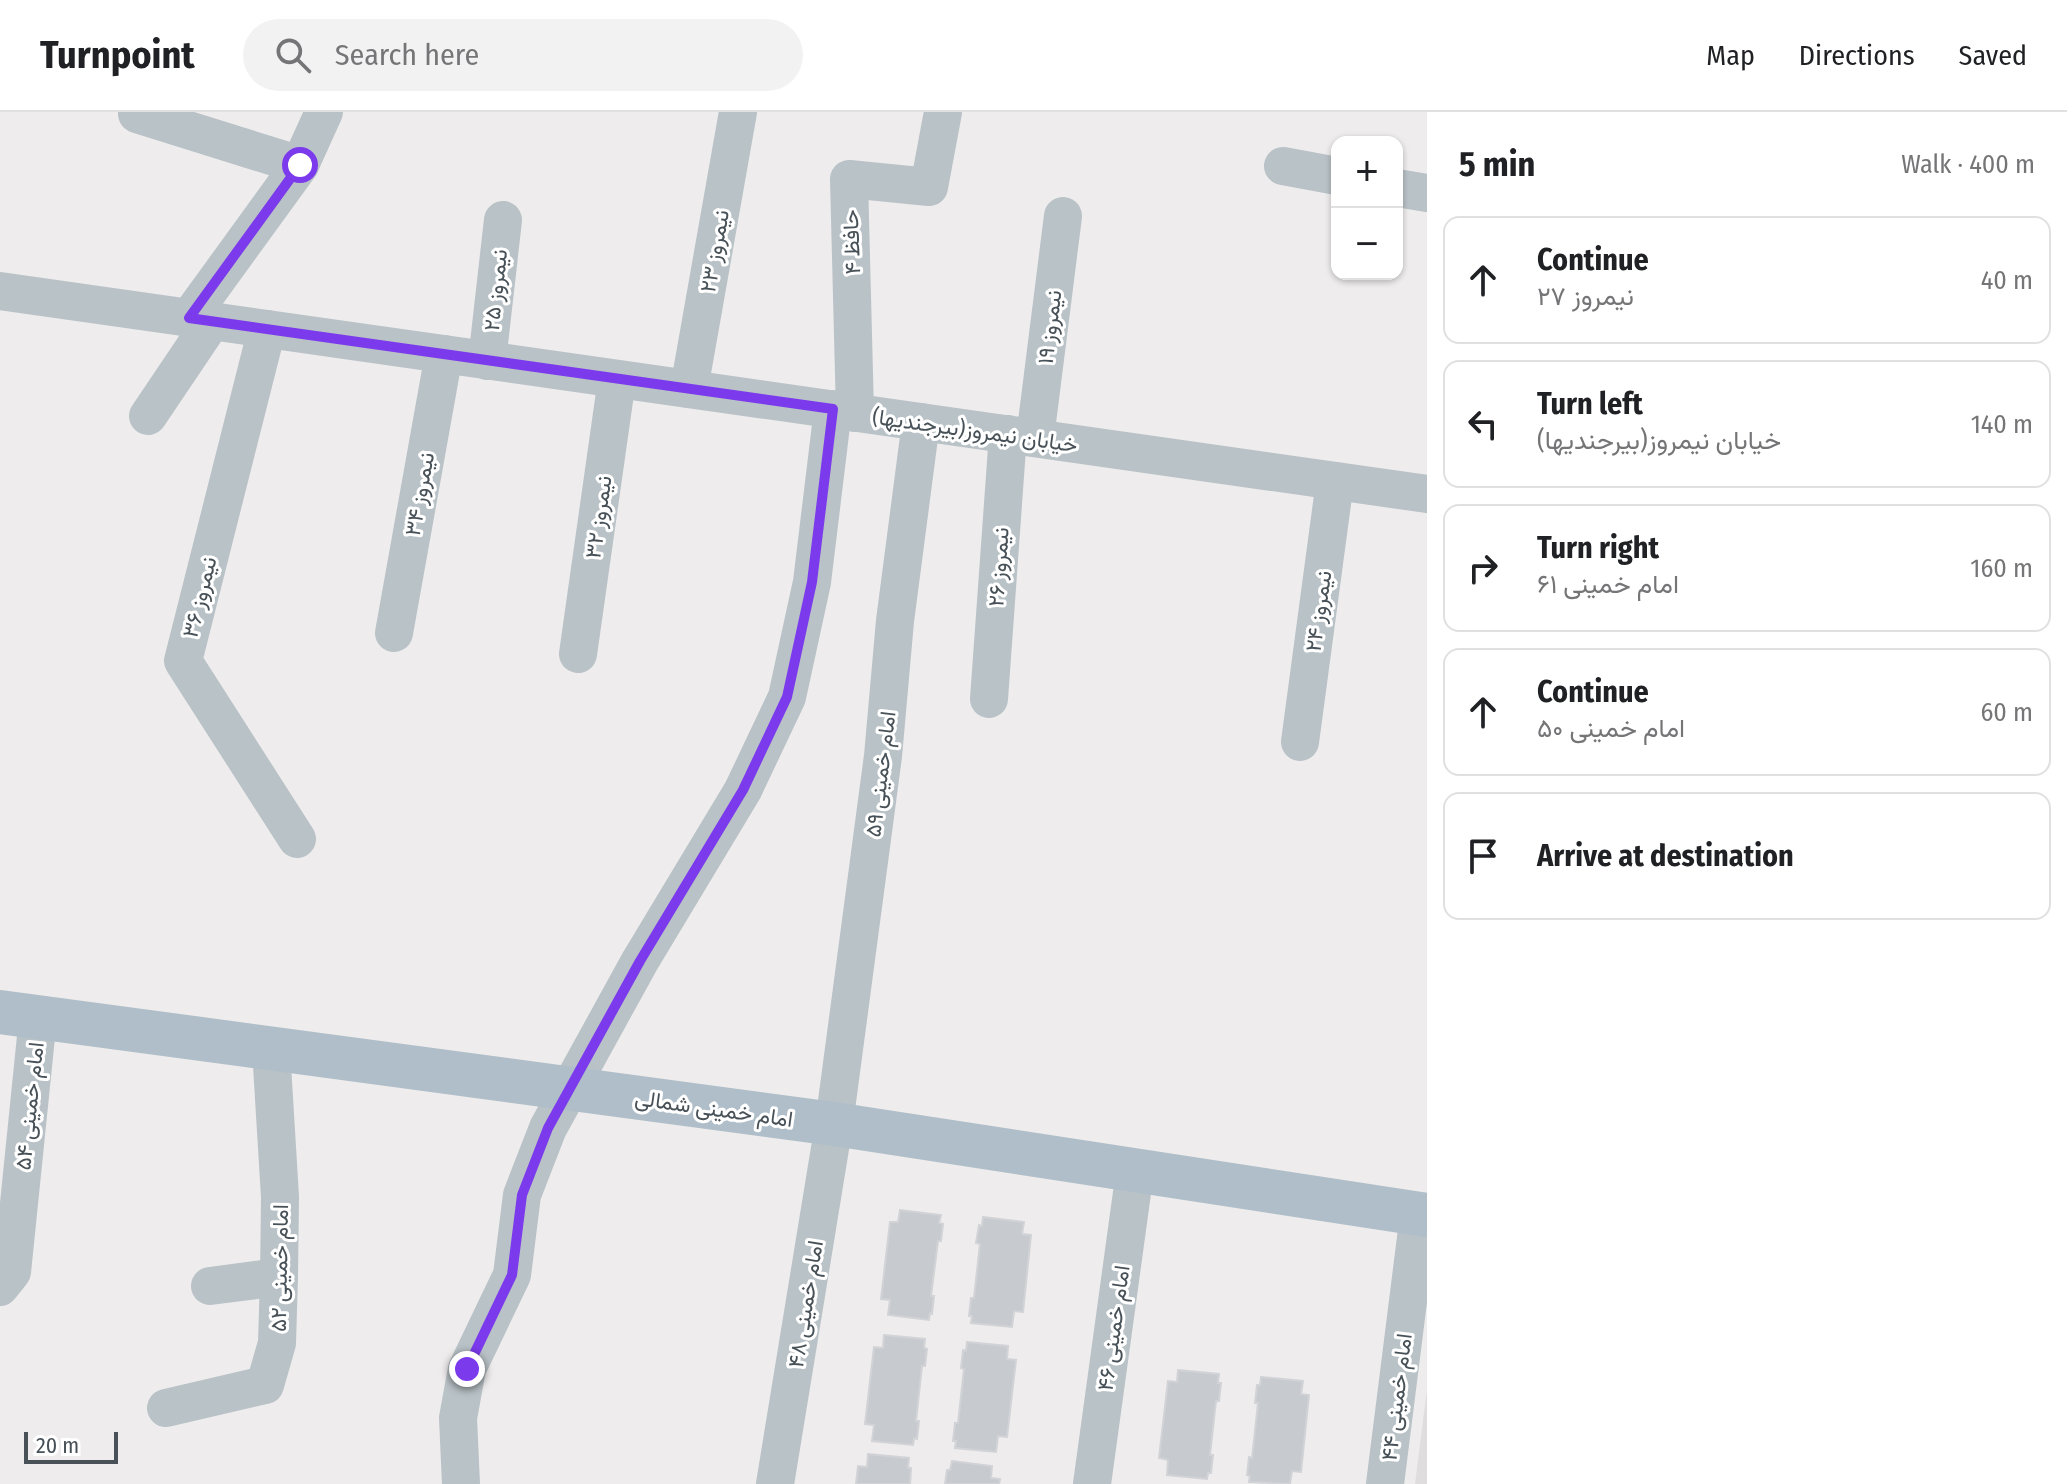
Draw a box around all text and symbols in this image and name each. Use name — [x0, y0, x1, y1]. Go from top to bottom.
search box — [243, 19, 803, 91]
text: Turnpoint — [40, 32, 195, 78]
icon: search — [271, 33, 315, 77]
text: Search here — [335, 37, 479, 73]
text: Map — [1706, 39, 1755, 72]
text: Directions — [1799, 39, 1915, 72]
text: Saved — [1959, 39, 2027, 72]
map controls — [1331, 136, 1403, 280]
button: + — [1331, 136, 1403, 208]
text: 5 min — [1459, 144, 1535, 185]
route start — [282, 147, 318, 183]
text: Walk · 400 m — [1901, 149, 2035, 180]
street label: نیمروز ۲۳ — [694, 208, 735, 295]
button: − — [1331, 208, 1403, 280]
street label: حافظ ۴ — [837, 209, 866, 275]
text: Continue — [1537, 242, 1649, 278]
street label: نیمروز ۲۵ — [478, 248, 513, 332]
icon: ahead — [1461, 258, 1505, 302]
text: 40 m — [1981, 265, 2033, 296]
text: نیمروز ۲۷ — [1537, 281, 1634, 312]
street label: نیمروز ۱۹ — [1032, 288, 1067, 366]
text: Turn left — [1537, 386, 1643, 422]
icon: left — [1461, 402, 1505, 446]
street label: خیابان نیمروز(بیرجندیها) — [871, 403, 1079, 458]
text: 140 m — [1971, 409, 2033, 440]
text: خیابان نیمروز(بیرجندیها) — [1537, 425, 1781, 456]
street label: نیمروز ۳۴ — [399, 450, 440, 538]
street label: نیمروز ۳۲ — [579, 474, 618, 560]
street label: نیمروز ۲۶ — [982, 526, 1015, 608]
text: Turn right — [1537, 530, 1659, 566]
icon: right — [1461, 546, 1505, 590]
text: 160 m — [1970, 553, 2033, 584]
street label: نیمروز ۳۶ — [176, 554, 223, 641]
street label: نیمروز ۲۴ — [1299, 569, 1338, 653]
text: امام خمینی ۶۱ — [1537, 569, 1679, 600]
text: Continue — [1537, 674, 1649, 710]
icon: ahead — [1461, 690, 1505, 734]
text: 60 m — [1980, 697, 2033, 728]
street label: امام خمینی ۵۹ — [859, 710, 903, 839]
text: امام خمینی ۵۰ — [1537, 713, 1685, 744]
icon: arrive — [1461, 834, 1505, 878]
text: Arrive at destination — [1537, 838, 1794, 874]
street label: امام خمینی ۵۴ — [9, 1041, 51, 1172]
street label: امام خمینی شمالی — [633, 1084, 795, 1134]
street label: امام خمینی ۵۲ — [265, 1204, 295, 1332]
street label: امام خمینی ۴۸ — [782, 1238, 830, 1370]
street label: امام خمینی ۴۶ — [1091, 1264, 1137, 1393]
street label: امام خمینی ۴۴ — [1375, 1332, 1419, 1462]
route end — [449, 1351, 485, 1387]
scale bar — [24, 1428, 118, 1464]
text: 20 m — [36, 1432, 79, 1459]

